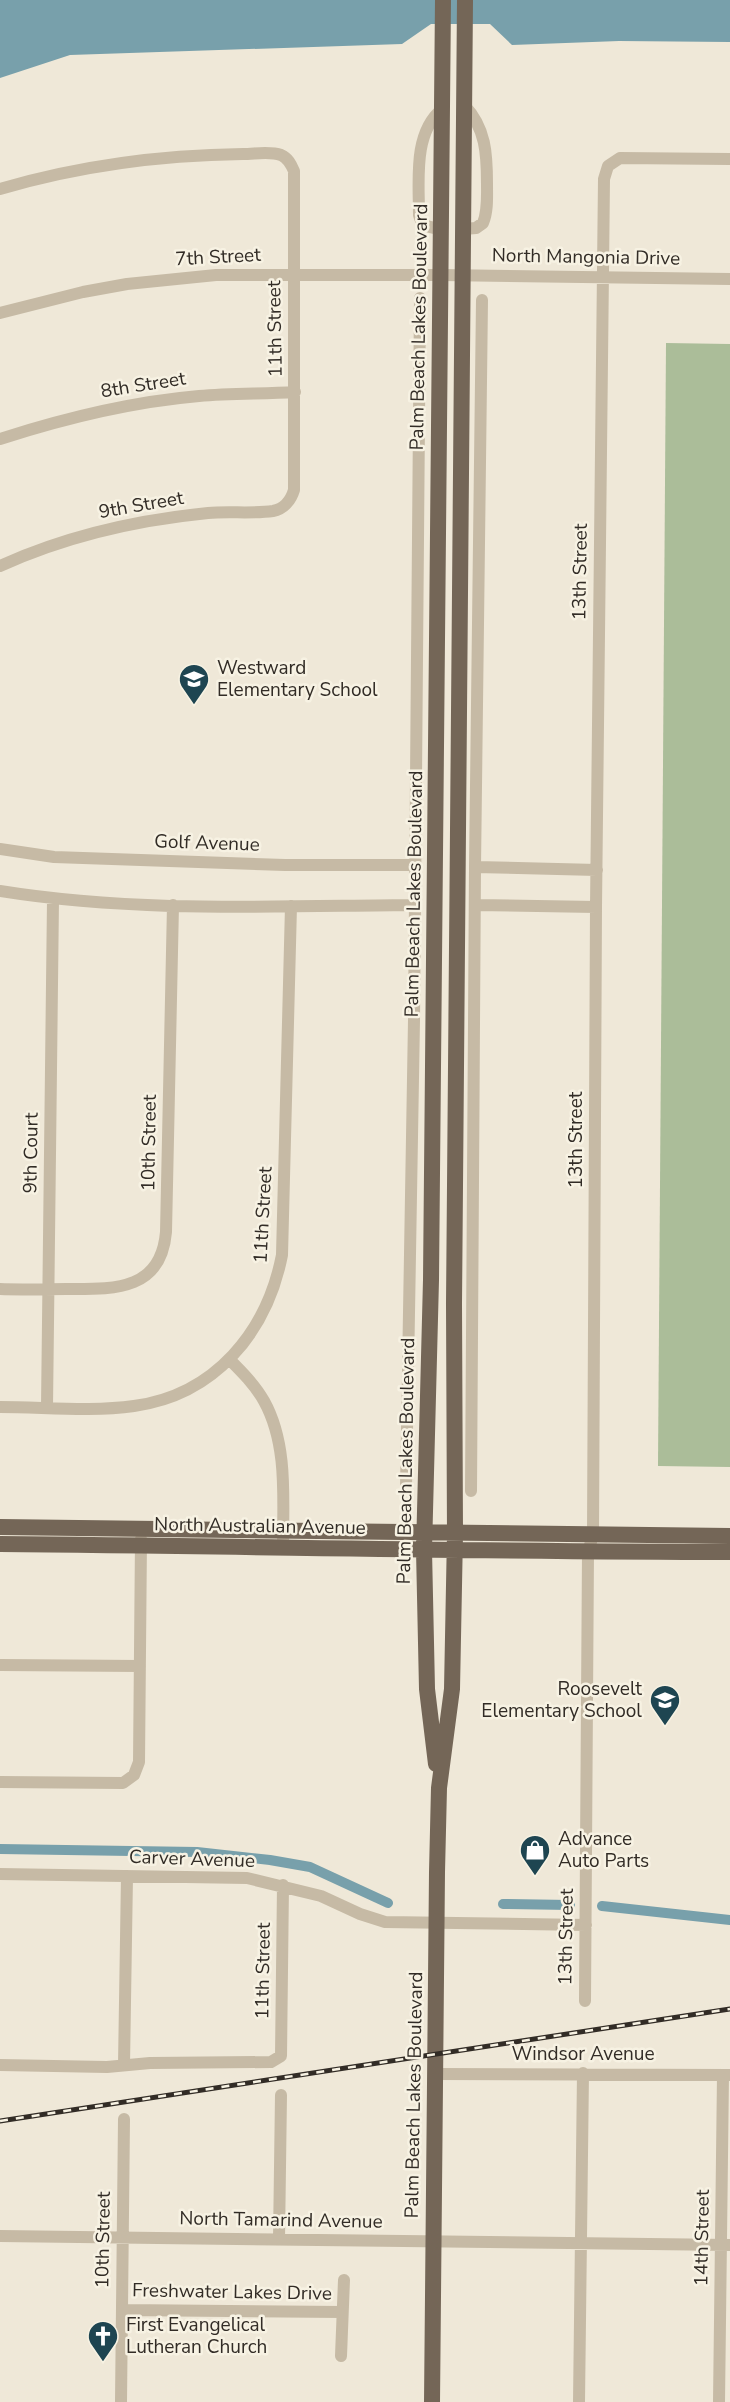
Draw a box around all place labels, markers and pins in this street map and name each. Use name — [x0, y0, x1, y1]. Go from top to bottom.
place label: Westward Elementary School — [217, 655, 378, 703]
school or university icon: Westward Elementary School — [177, 662, 211, 706]
place label: Roosevelt Elementary School — [481, 1676, 642, 1724]
school or university icon: Roosevelt Elementary School — [648, 1683, 682, 1727]
place label: Advance Auto Parts — [558, 1826, 649, 1874]
shop icon: Advance Auto Parts — [518, 1833, 552, 1877]
place label: First Evangelical Lutheran Church — [126, 2312, 267, 2360]
church icon: First Evangelical Lutheran Church — [86, 2319, 120, 2363]

